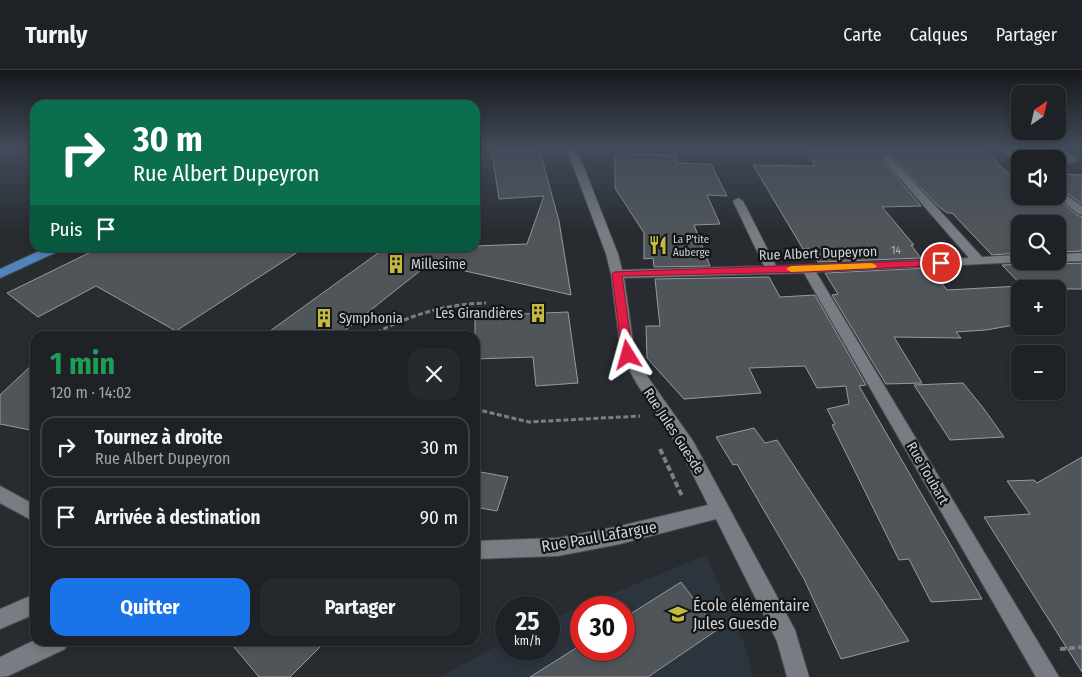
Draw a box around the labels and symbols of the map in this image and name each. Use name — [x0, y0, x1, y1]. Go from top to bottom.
north arrow — [1011, 85, 1066, 140]
place label: La P'tite Auberge — [673, 233, 710, 259]
restaurant icon: La P'tite Auberge — [647, 234, 669, 256]
pin — [920, 242, 962, 284]
street label: Rue Albert Dupeyron — [758, 243, 878, 264]
house number: 14 — [891, 244, 901, 257]
building icon: Millesime — [385, 253, 407, 275]
place label: Millesime — [411, 256, 466, 273]
building icon: Les Girandières — [527, 302, 549, 324]
place label: Les Girandières — [435, 305, 523, 322]
building icon: Symphonia — [313, 307, 335, 329]
place label: Symphonia — [339, 310, 403, 327]
position arrow — [601, 328, 653, 380]
street label: Rue Jules Guesde — [640, 385, 708, 477]
street label: Rue Toubart — [903, 439, 952, 508]
street label: Rue Paul Lafargue — [540, 517, 658, 556]
speed limit sign: 30 — [570, 596, 635, 661]
place label: École élémentaire Jules Guesde — [693, 596, 810, 633]
school or university icon: École élémentaire Jules Guesde — [667, 603, 689, 625]

